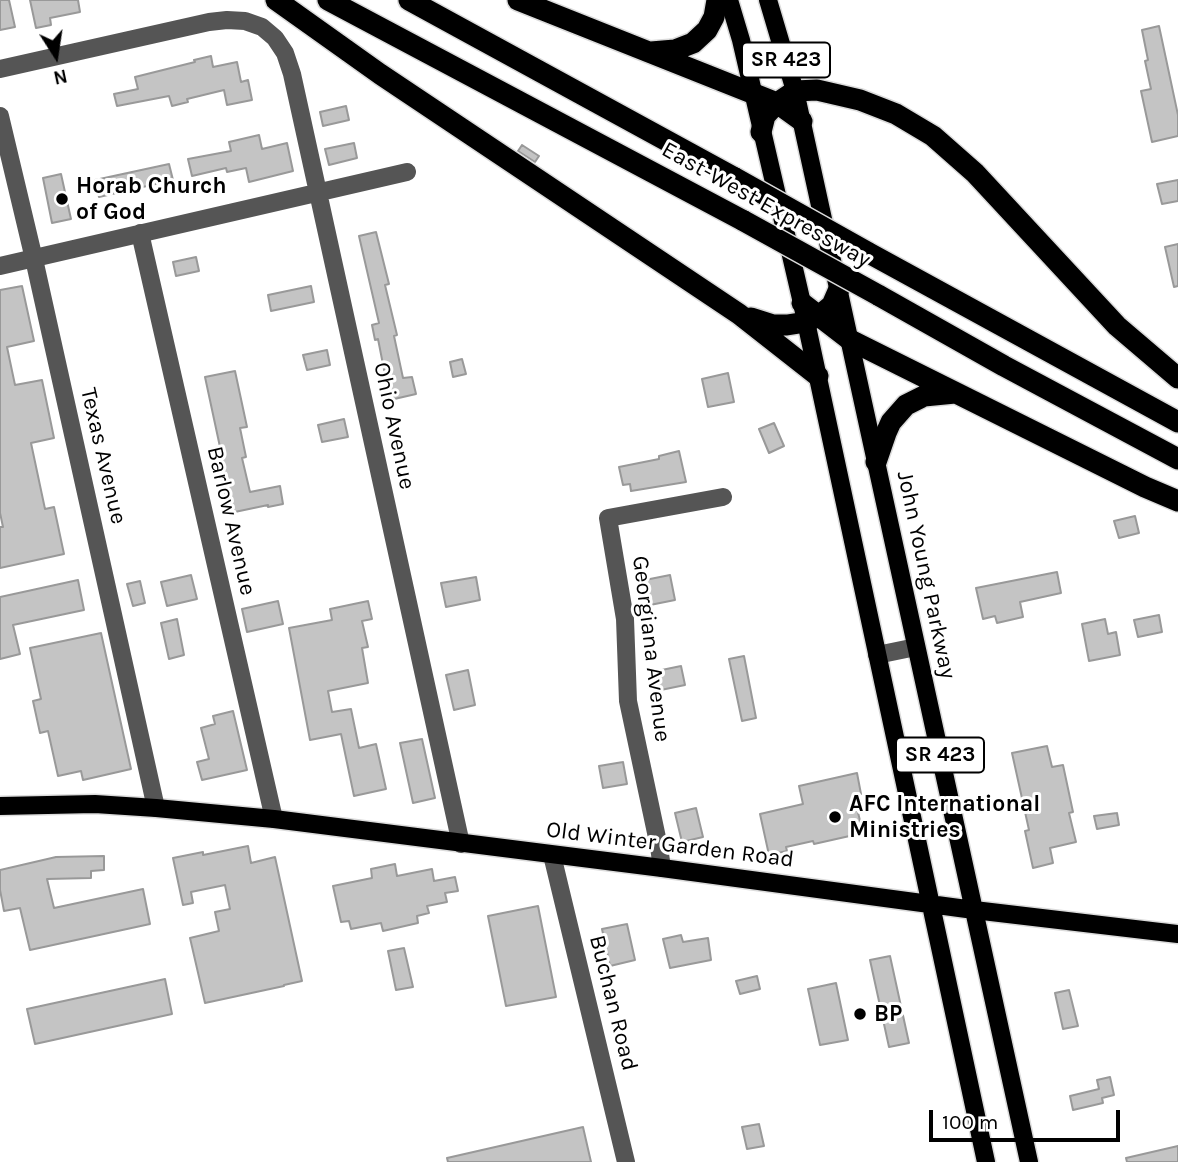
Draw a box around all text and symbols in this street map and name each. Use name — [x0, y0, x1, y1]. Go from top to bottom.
north arrow — [21, 21, 91, 91]
road number: SR 423 — [742, 42, 830, 78]
text: N — [51, 64, 69, 89]
street label: East-West Expressway — [657, 136, 875, 274]
place label: Horab Church of God — [76, 172, 227, 226]
marker: Horab Church of God — [54, 191, 70, 207]
street label: Ohio Avenue — [367, 360, 421, 492]
street label: Texas Avenue — [74, 385, 132, 527]
street label: Barlow Avenue — [200, 444, 262, 598]
street label: John Young Parkway — [890, 469, 962, 681]
street label: Georgiana Avenue — [626, 554, 676, 744]
road number: SR 423 — [896, 738, 984, 772]
place label: AFC International Ministries — [849, 790, 1040, 844]
marker: AFC International Ministries — [827, 809, 843, 825]
street label: Old Winter Garden Road — [545, 816, 795, 874]
street label: Buchan Road — [583, 932, 643, 1074]
place label: BP — [874, 1000, 902, 1028]
marker: BP — [852, 1006, 868, 1022]
scale bar — [933, 1096, 1124, 1140]
text: 100 m — [942, 1110, 999, 1134]

